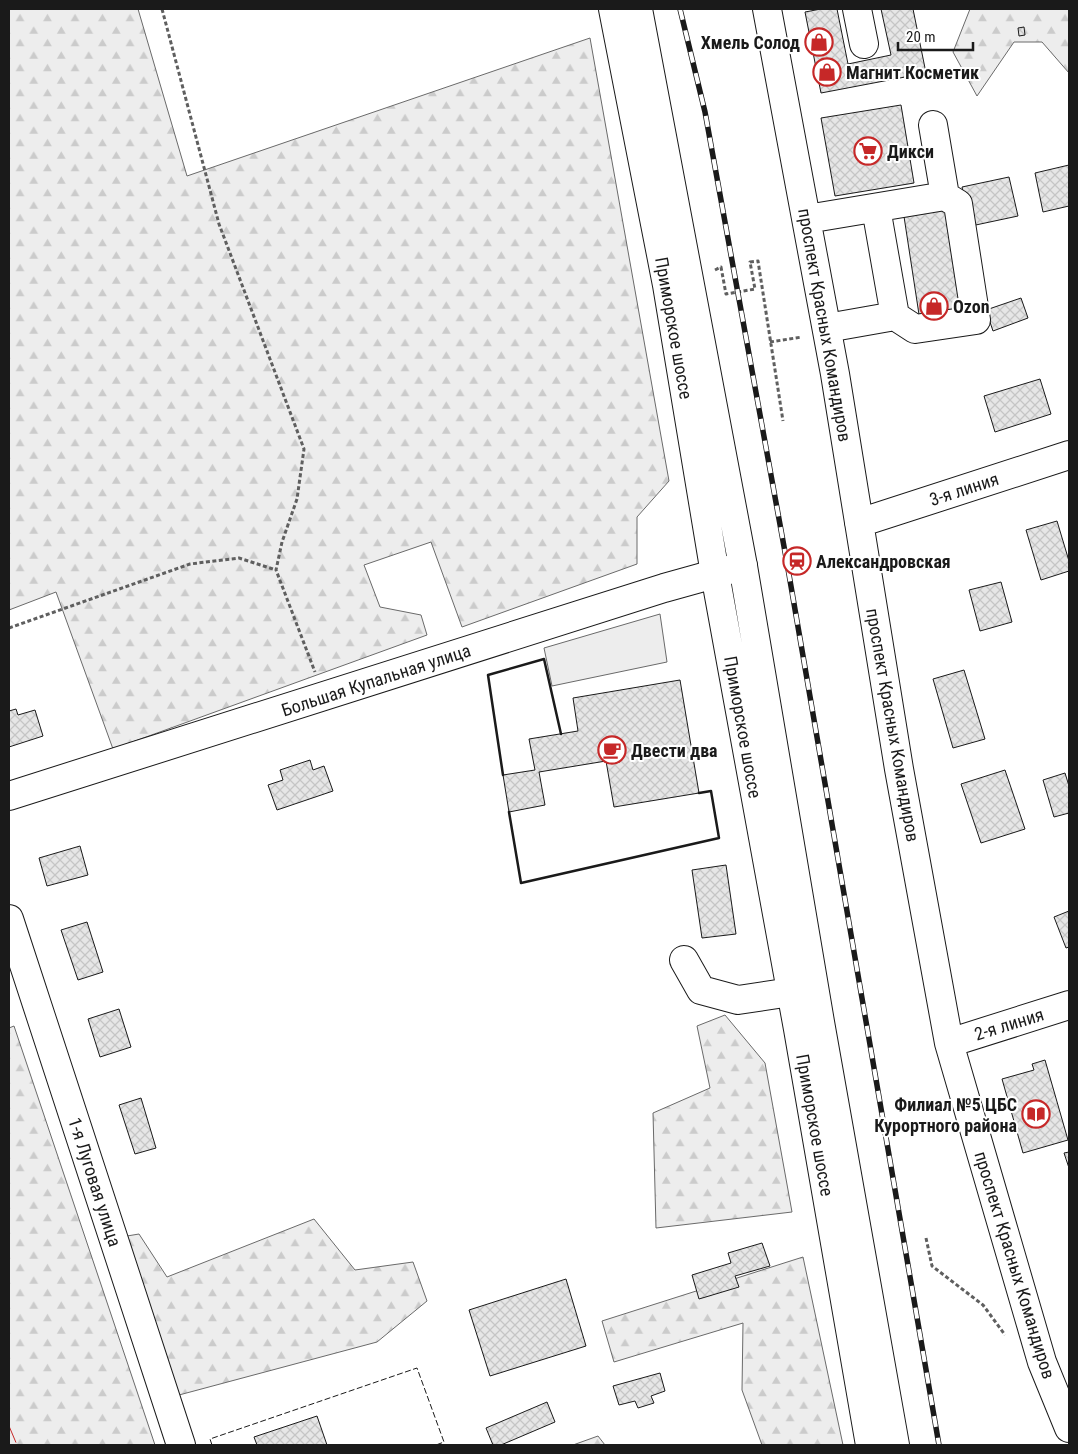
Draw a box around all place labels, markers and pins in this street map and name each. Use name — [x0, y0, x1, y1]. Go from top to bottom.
shop icon: Хмель Солод — [804, 27, 834, 57]
place label: Хмель Солод — [701, 32, 800, 53]
shop icon: Магнит Косметик — [812, 57, 842, 87]
place label: Магнит Косметик — [846, 62, 979, 83]
supermarket icon: Дикси — [853, 136, 883, 166]
place label: Дикси — [887, 141, 934, 162]
shop icon: Ozon — [919, 291, 949, 321]
place label: Ozon — [953, 296, 990, 317]
station icon: Александровская — [782, 546, 812, 576]
place label: Александровская — [816, 551, 951, 572]
cafe icon: Двести два — [597, 735, 627, 765]
place label: Двести два — [631, 740, 718, 761]
place label: Филиал №5 ЦБС Курортного района — [874, 1094, 1017, 1136]
library icon: Филиал №5 ЦБС Курортного района — [1021, 1099, 1051, 1129]

